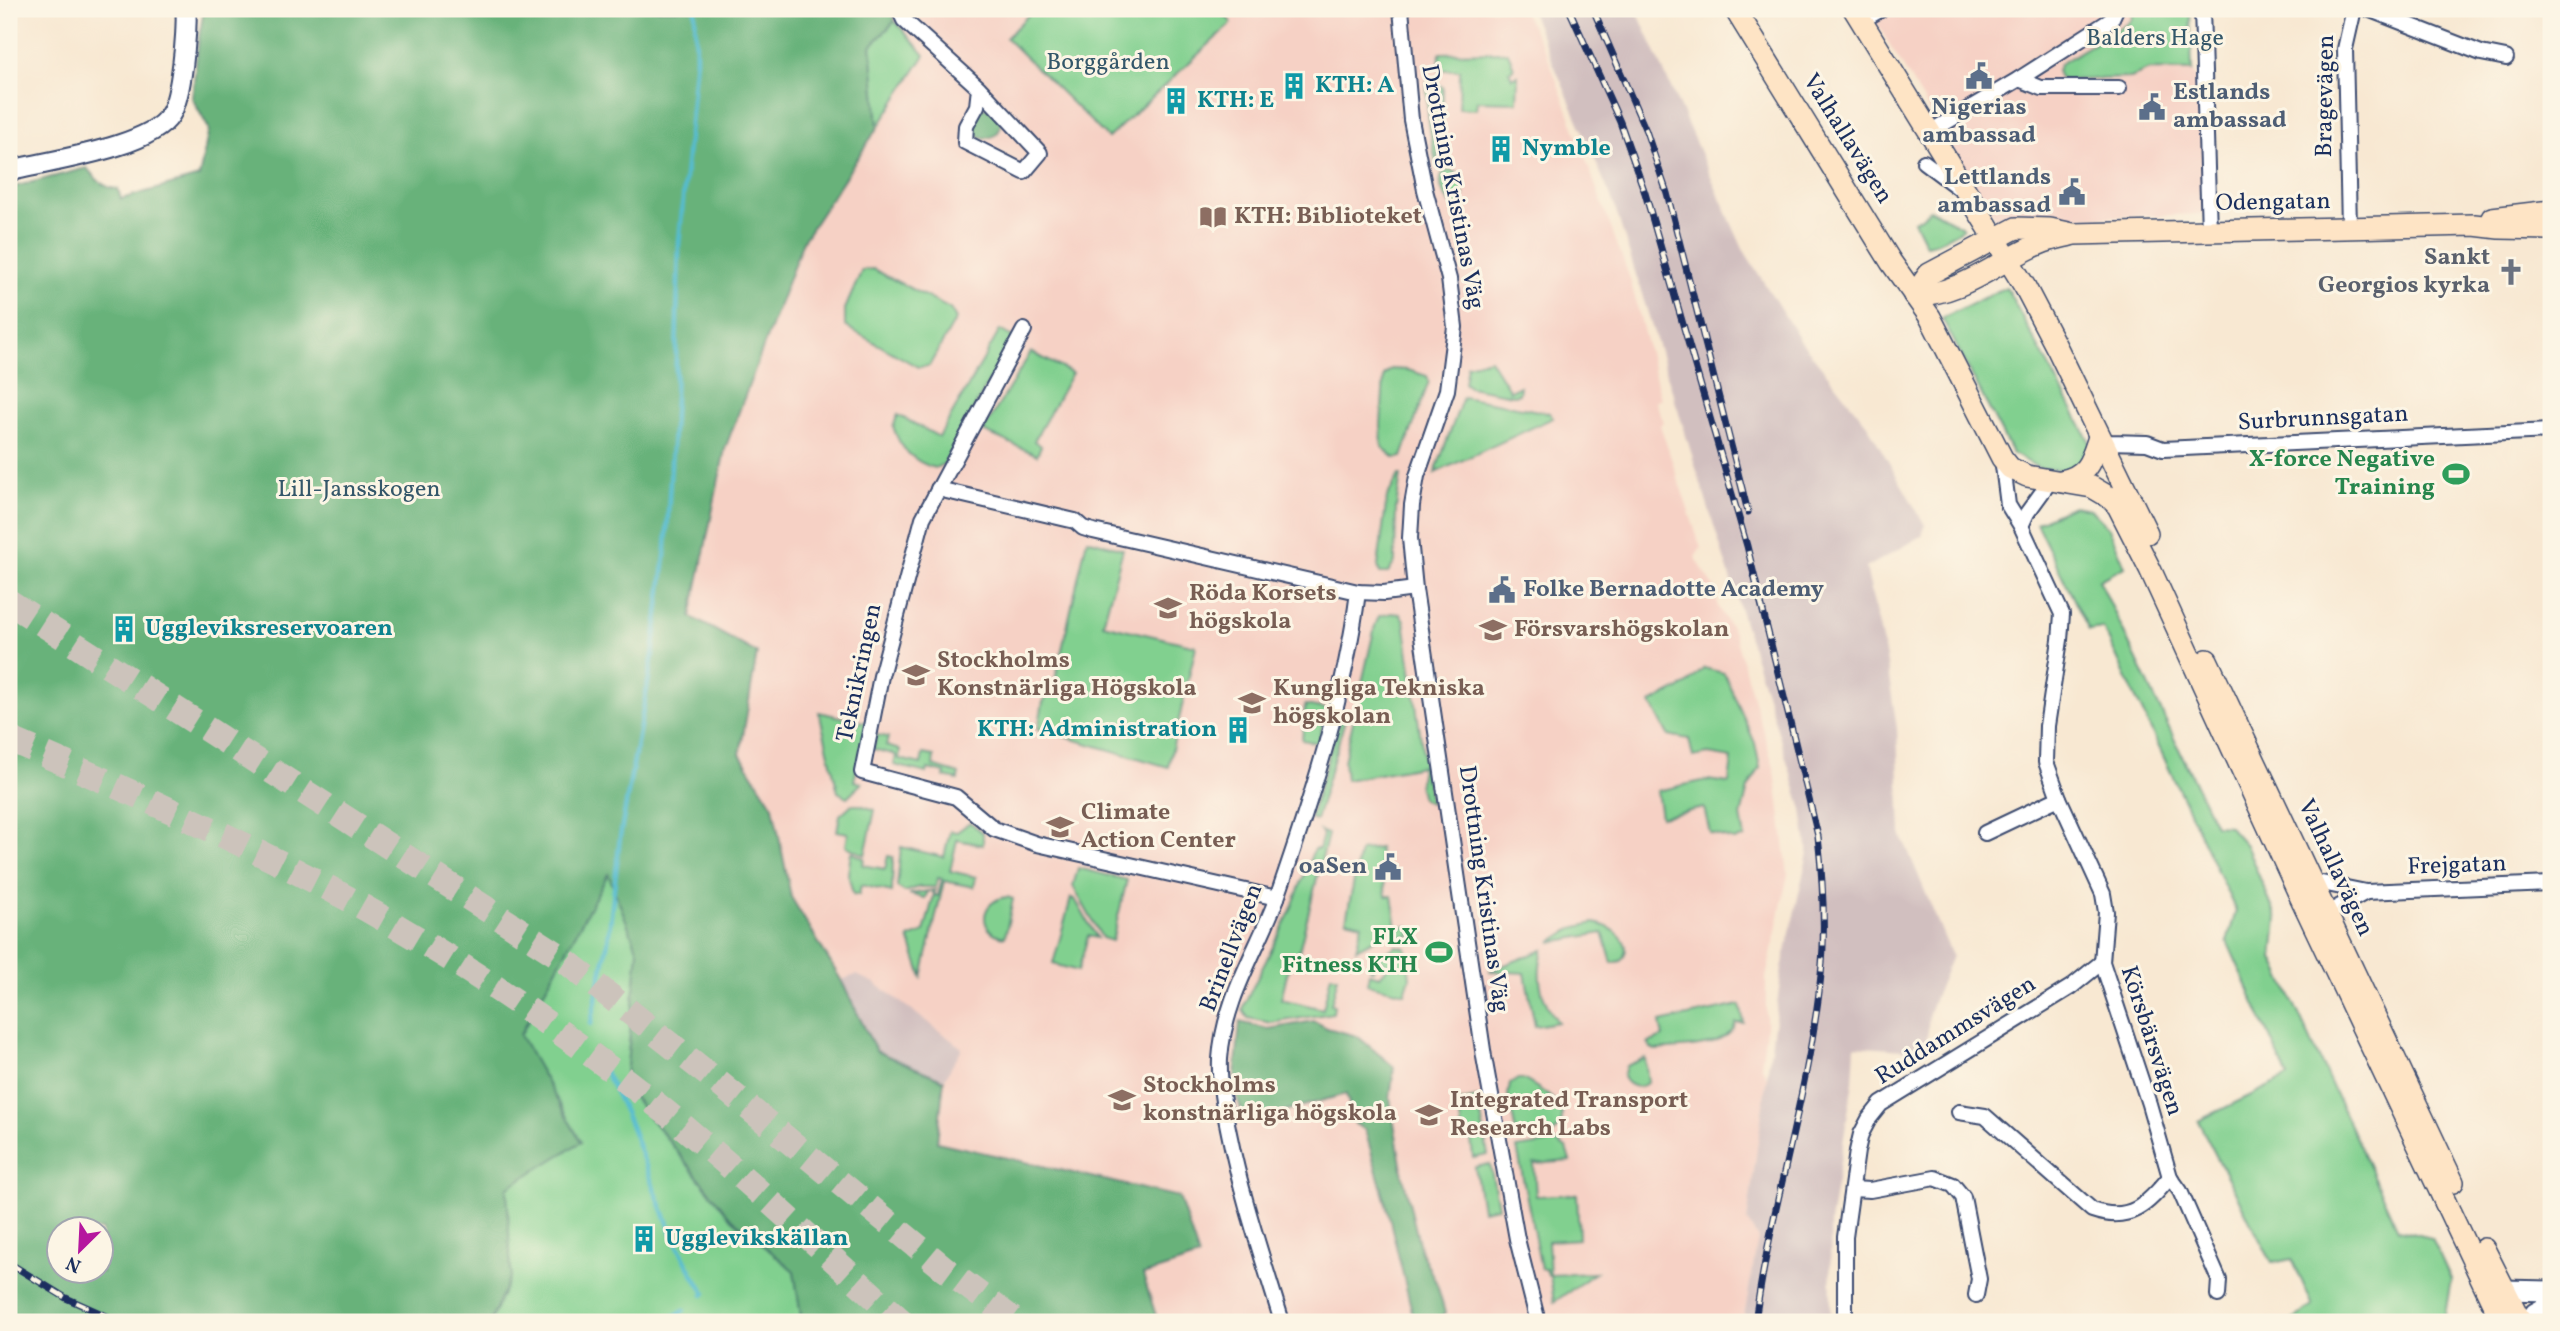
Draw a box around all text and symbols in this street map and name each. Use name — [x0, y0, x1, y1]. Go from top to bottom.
park label: Balders Hage — [2086, 22, 2224, 56]
street label: Bragevägen — [2308, 34, 2344, 158]
park label: Borggården — [1046, 46, 1170, 80]
public building icon: Nigerias ambassad — [1964, 61, 1994, 91]
street label: Drottning Kristinas Väg — [1412, 62, 1492, 312]
street label: Valhallavägen — [1793, 67, 1901, 211]
place label: KTH: A — [1315, 69, 1394, 103]
building icon: KTH: A — [1279, 71, 1309, 101]
place label: Estlands ambassad — [2173, 76, 2287, 138]
place label: KTH: E — [1197, 84, 1274, 118]
building icon: KTH: E — [1161, 86, 1191, 116]
place label: Nigerias ambassad — [1922, 91, 2036, 153]
public building icon: Estlands ambassad — [2137, 92, 2167, 122]
place label: Nymble — [1522, 132, 1611, 166]
building icon: Nymble — [1486, 134, 1516, 164]
place label: Lettlands ambassad — [1937, 161, 2051, 223]
public building icon: Lettlands ambassad — [2057, 177, 2087, 207]
street label: Odengatan — [2215, 185, 2331, 221]
place label: KTH: Biblioteket — [1234, 200, 1422, 234]
library icon: KTH: Biblioteket — [1198, 202, 1228, 232]
place label: Sankt Georgios kyrka — [2318, 241, 2490, 303]
church icon: Sankt Georgios kyrka — [2496, 257, 2526, 287]
street label: Surbrunnsgatan — [2237, 398, 2409, 440]
place label: X-force Negative Training — [2249, 443, 2435, 505]
sports icon: X-force Negative Training — [2441, 459, 2471, 489]
park label: Lill-Jansskogen — [277, 473, 441, 507]
place label: Folke Bernadotte Academy — [1523, 573, 1825, 607]
public building icon: Folke Bernadotte Academy — [1487, 575, 1517, 605]
place label: Röda Korsets högskola — [1189, 577, 1337, 639]
school or university icon: Röda Korsets högskola — [1153, 593, 1183, 623]
street label: Teknikringen — [829, 600, 891, 746]
place label: Uggleviksreservoaren — [145, 612, 393, 646]
place label: Försvarshögskolan — [1514, 613, 1729, 647]
building icon: Uggleviksreservoaren — [109, 614, 139, 644]
school or university icon: Försvarshögskolan — [1478, 615, 1508, 645]
place label: Stockholms Konstnärliga Högskola — [937, 644, 1197, 706]
school or university icon: Stockholms Konstnärliga Högskola — [901, 660, 931, 690]
place label: Kungliga Tekniska högskolan — [1273, 672, 1485, 734]
school or university icon: Kungliga Tekniska högskolan — [1237, 688, 1267, 718]
place label: KTH: Administration — [977, 713, 1217, 747]
building icon: KTH: Administration — [1223, 715, 1253, 745]
street label: Drottning Kristinas Väg — [1449, 763, 1517, 1015]
street label: Valhallavägen — [2288, 794, 2382, 942]
place label: Climate Action Center — [1081, 796, 1236, 858]
school or university icon: Climate Action Center — [1045, 812, 1075, 842]
street label: Frejgatan — [2407, 847, 2507, 885]
place label: oaSen — [1299, 850, 1367, 884]
public building icon: oaSen — [1373, 852, 1403, 882]
street label: Brinellvägen — [1192, 879, 1272, 1017]
place label: FLX Fitness KTH — [1282, 921, 1418, 983]
sports icon: FLX Fitness KTH — [1424, 937, 1454, 967]
street label: Körsbärsvägen — [2111, 962, 2191, 1120]
street label: Ruddammsvägen — [1869, 968, 2043, 1094]
place label: Stockholms konstnärliga högskola — [1143, 1069, 1397, 1131]
place label: Integrated Transport Research Labs — [1450, 1084, 1688, 1146]
school or university icon: Stockholms konstnärliga högskola — [1107, 1085, 1137, 1115]
school or university icon: Integrated Transport Research Labs — [1414, 1100, 1444, 1130]
north arrow — [46, 1216, 116, 1286]
place label: Ugglevikskällan — [665, 1222, 849, 1256]
building icon: Ugglevikskällan — [629, 1224, 659, 1254]
text: N — [62, 1249, 85, 1278]

